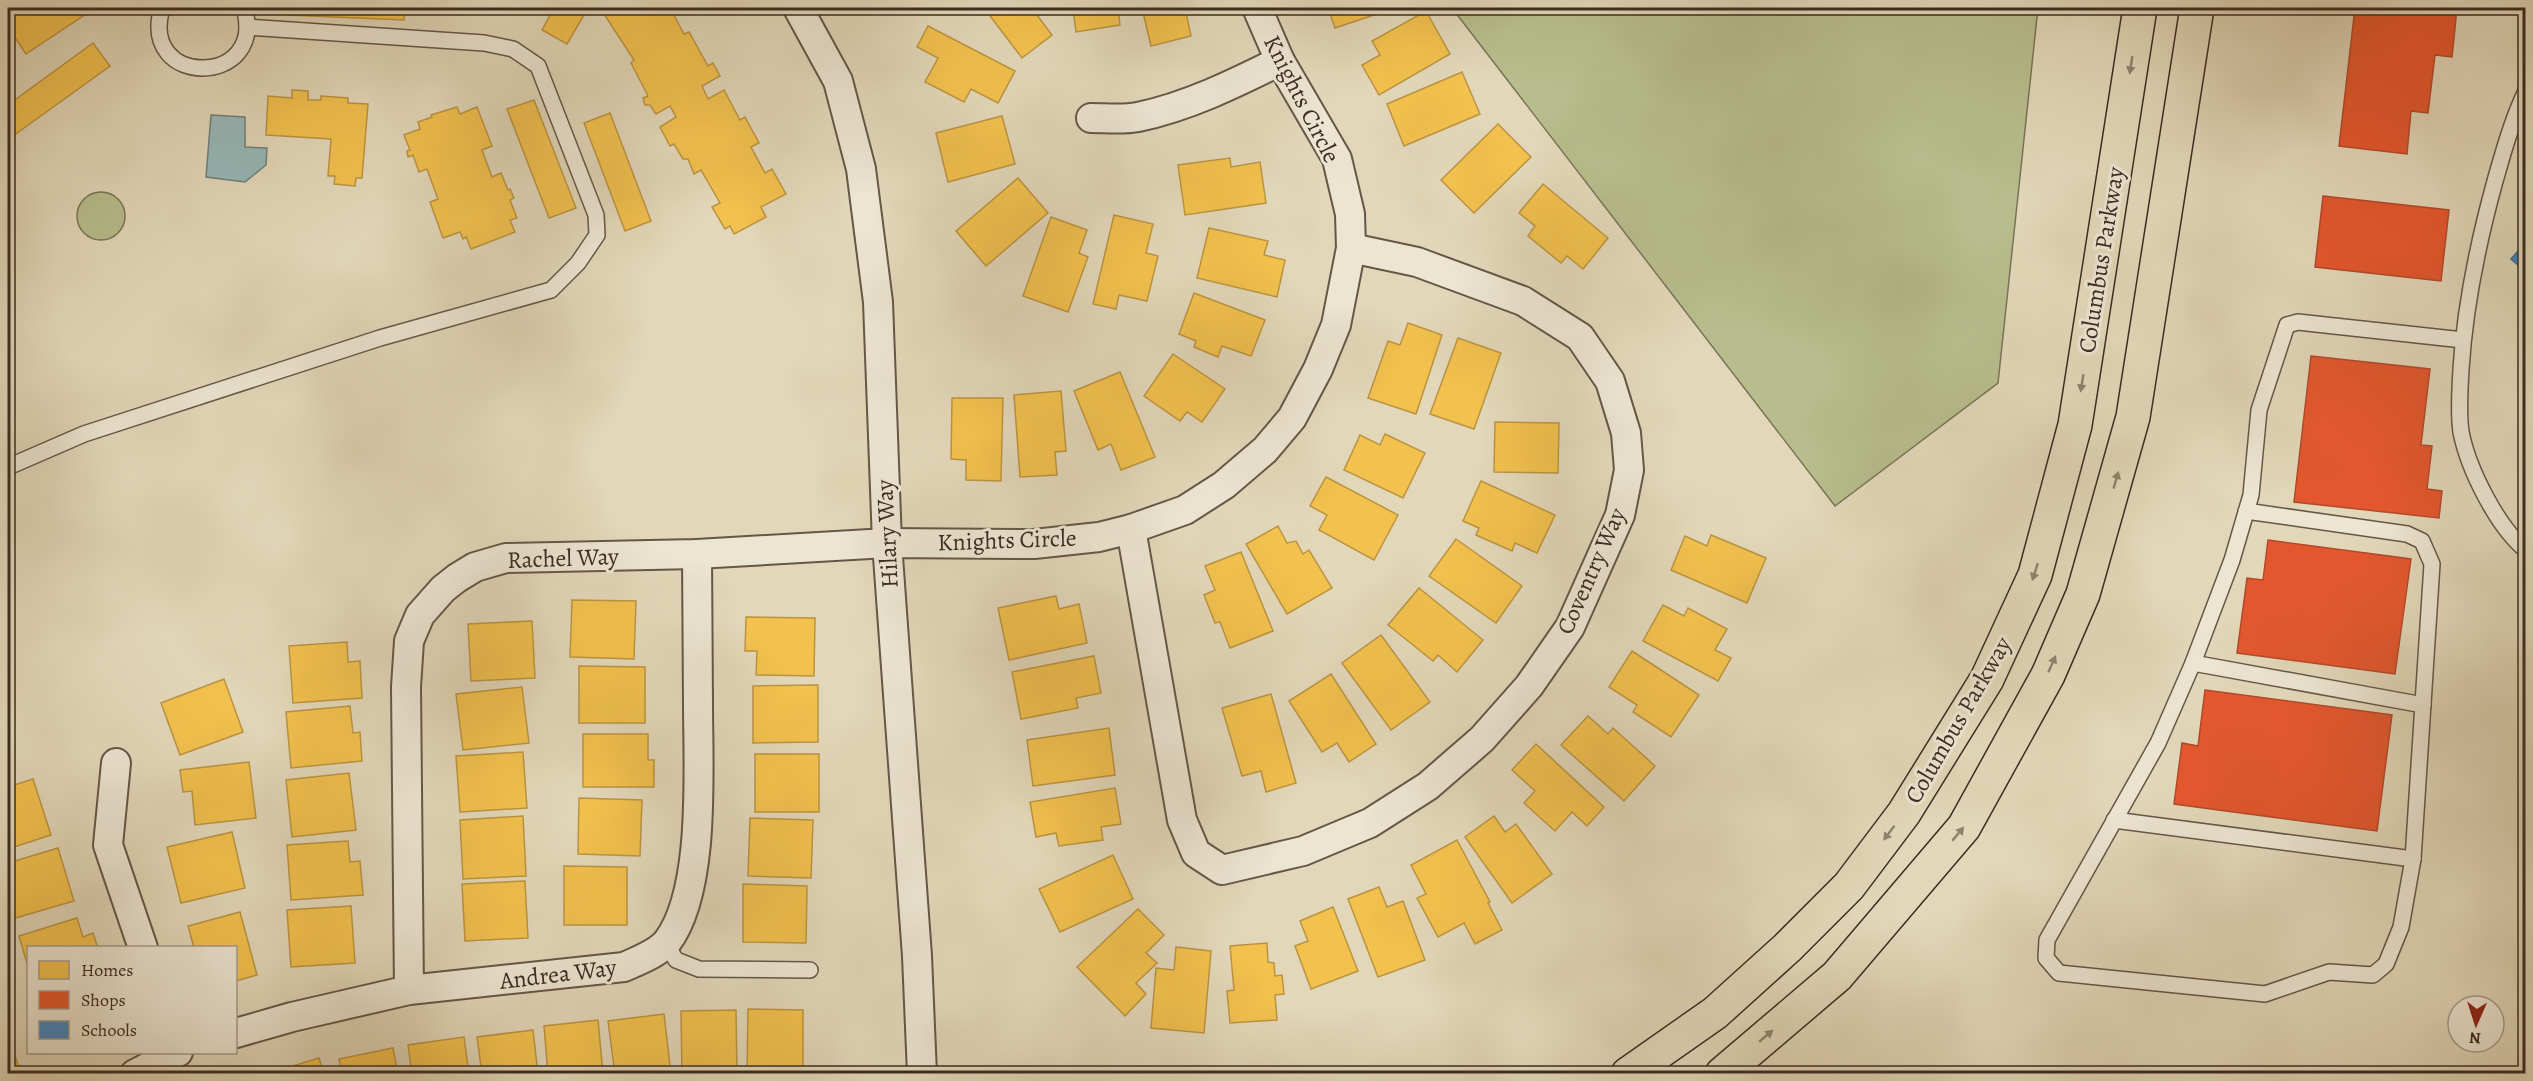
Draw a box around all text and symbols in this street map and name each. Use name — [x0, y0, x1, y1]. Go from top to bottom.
street label: Knights Circle — [1256, 30, 1348, 168]
one-way arrow — [2126, 56, 2135, 75]
street label: Columbus Parkway — [2070, 164, 2132, 355]
one-way arrow — [2077, 373, 2086, 392]
one-way arrow — [2112, 471, 2121, 489]
street label: Hilary Way — [868, 479, 906, 589]
street label: Coventry Way — [1549, 503, 1633, 639]
street label: Knights Circle — [937, 522, 1077, 558]
street label: Rachel Way — [507, 540, 620, 576]
one-way arrow — [2030, 563, 2039, 581]
street label: Columbus Parkway — [1897, 630, 2019, 809]
one-way arrow — [2048, 655, 2057, 672]
one-way arrow — [1883, 824, 1895, 840]
one-way arrow — [1951, 827, 1964, 842]
legend — [27, 946, 237, 1054]
street label: Andrea Way — [497, 951, 618, 997]
text: Homes — [81, 958, 133, 982]
text: Shops — [81, 988, 126, 1012]
north arrow — [2446, 994, 2506, 1054]
text: Schools — [81, 1018, 137, 1042]
text: N — [2469, 1027, 2482, 1049]
one-way arrow — [1758, 1030, 1773, 1043]

